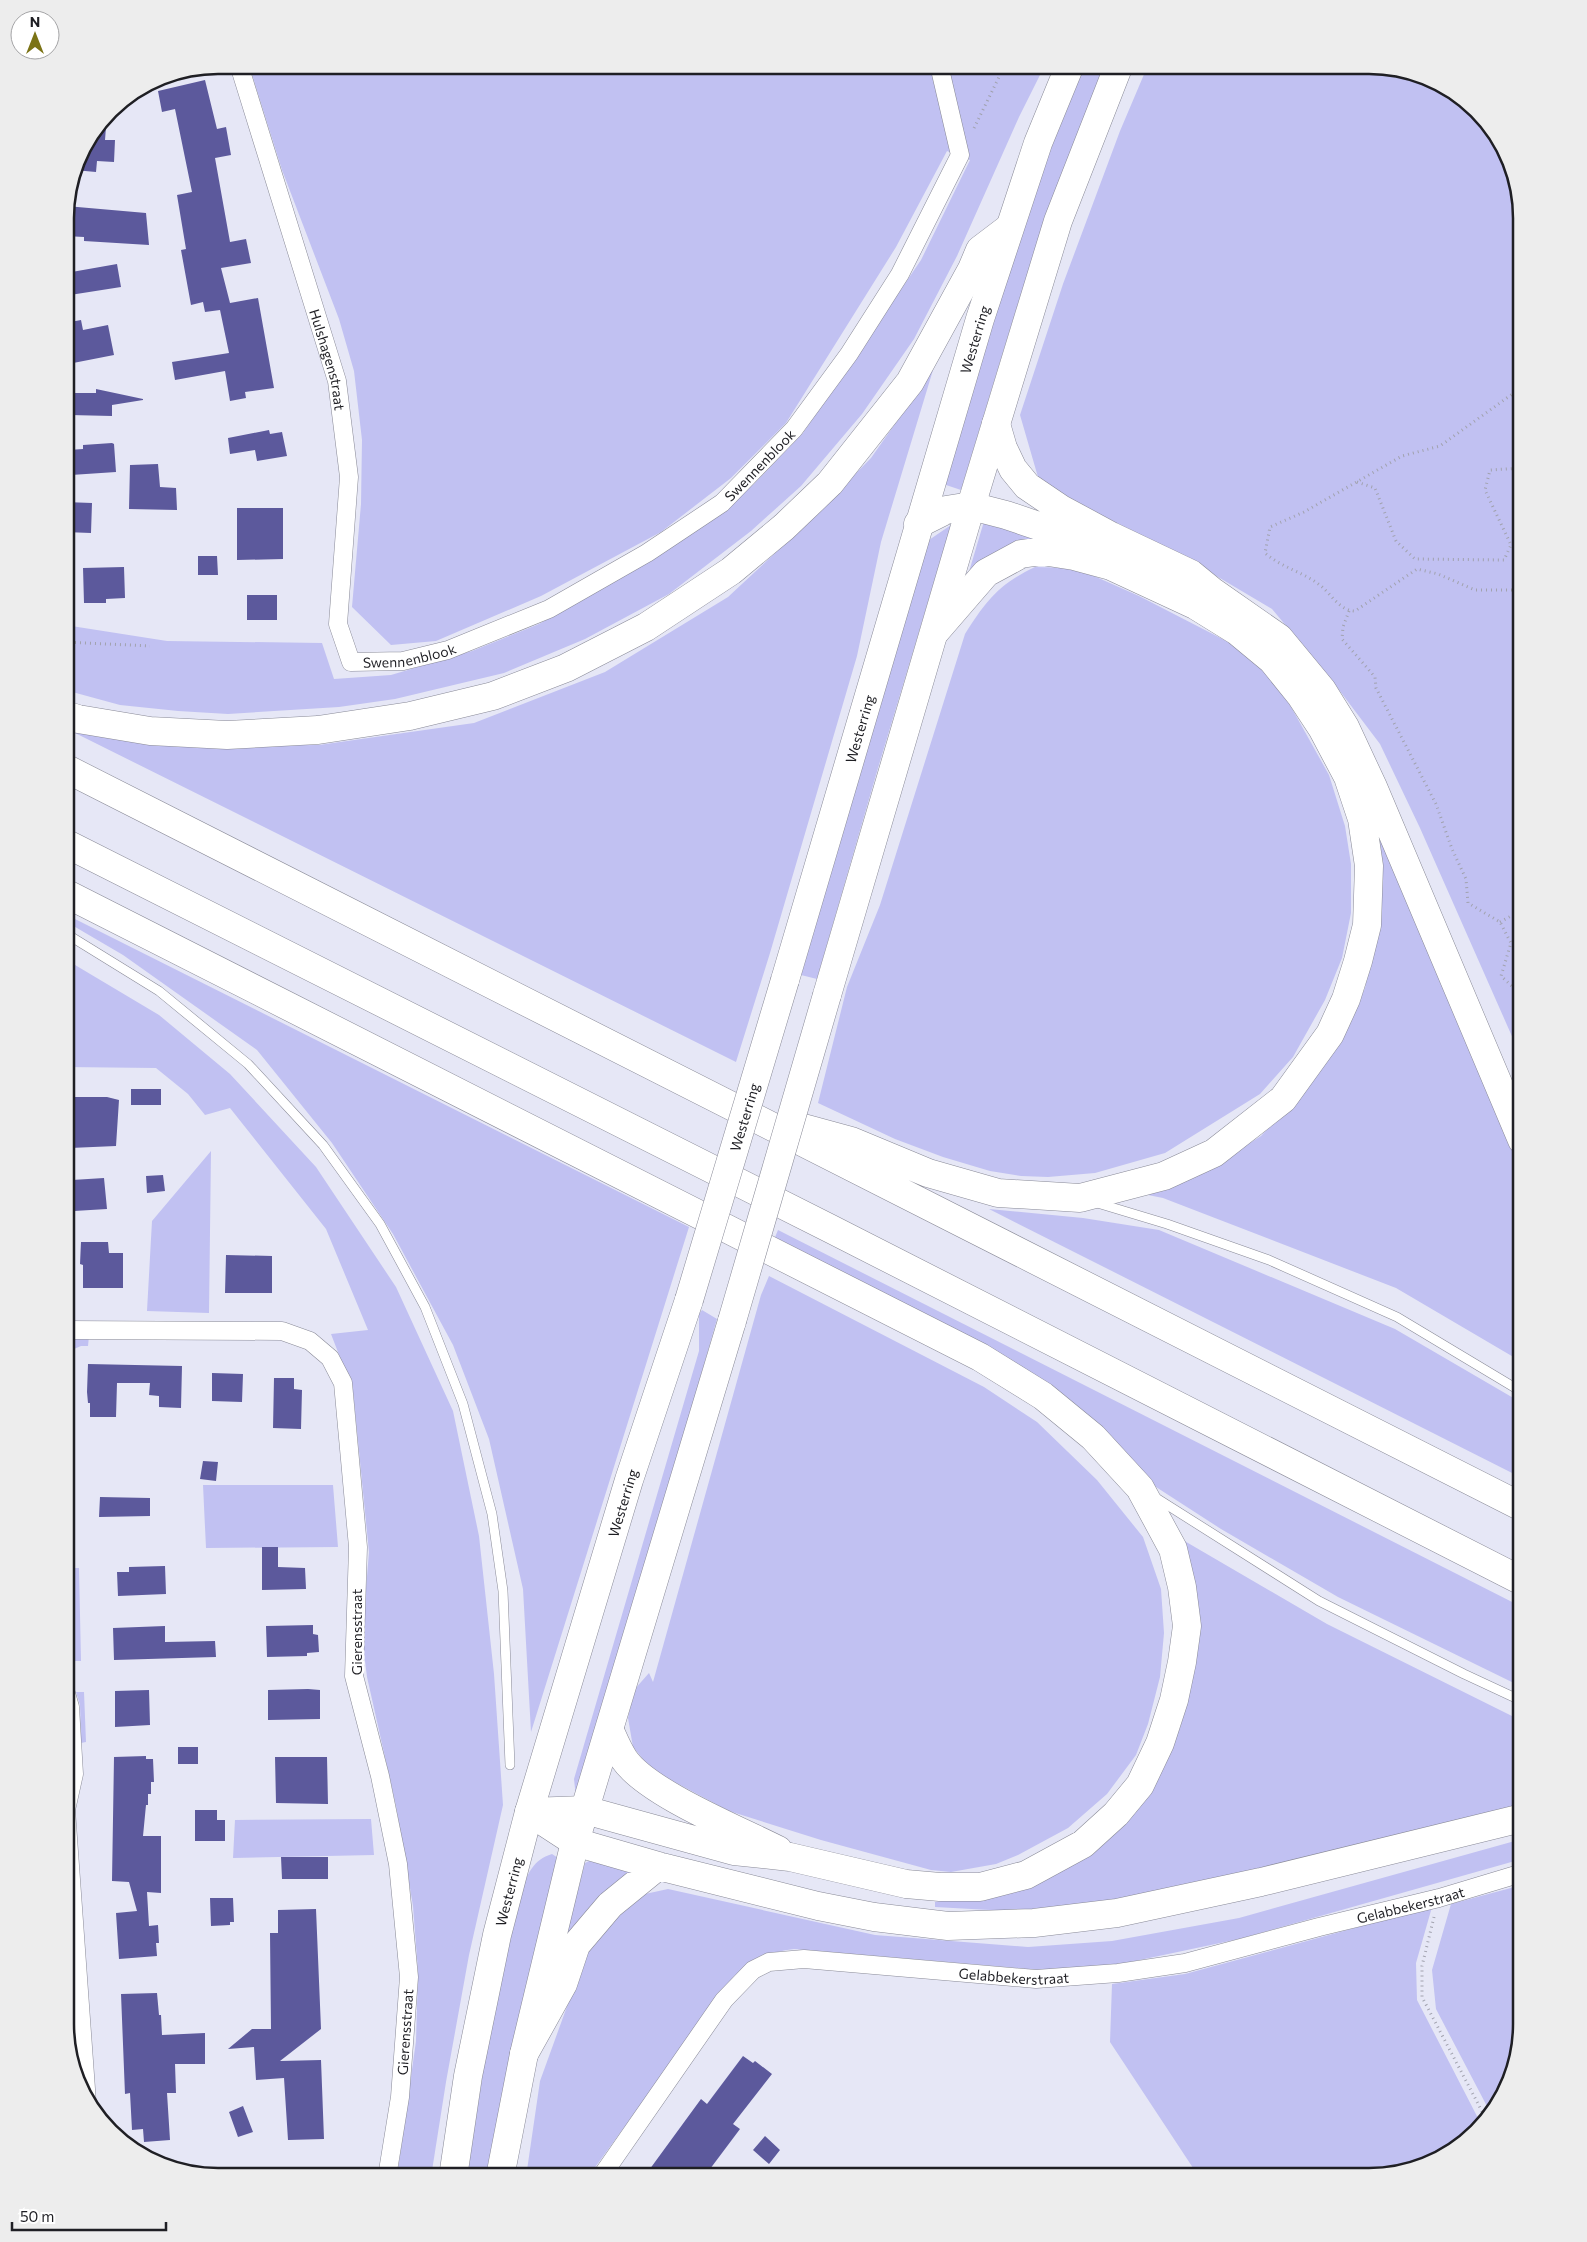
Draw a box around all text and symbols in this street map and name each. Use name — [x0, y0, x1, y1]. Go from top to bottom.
north arrow — [10, 10, 60, 60]
text: N — [30, 13, 40, 30]
street label: Westerring — [956, 303, 993, 376]
street label: Hulshagenstraat — [307, 307, 349, 411]
street label: Swennenblook — [720, 425, 798, 504]
street label: Swennenblook — [363, 639, 458, 670]
street label: Westerring — [841, 692, 877, 765]
street label: Westerring — [726, 1080, 762, 1153]
street label: Westerring — [604, 1466, 641, 1539]
street label: Gierensstraat — [348, 1589, 365, 1675]
street label: Westerring — [491, 1855, 526, 1928]
street label: Gelabbekerstraat — [1355, 1882, 1467, 1926]
street label: Gelabbekerstraat — [958, 1964, 1070, 1988]
street label: Gierensstraat — [394, 1988, 417, 2076]
scale bar — [12, 2200, 166, 2232]
text: 50 m — [20, 2207, 54, 2225]

